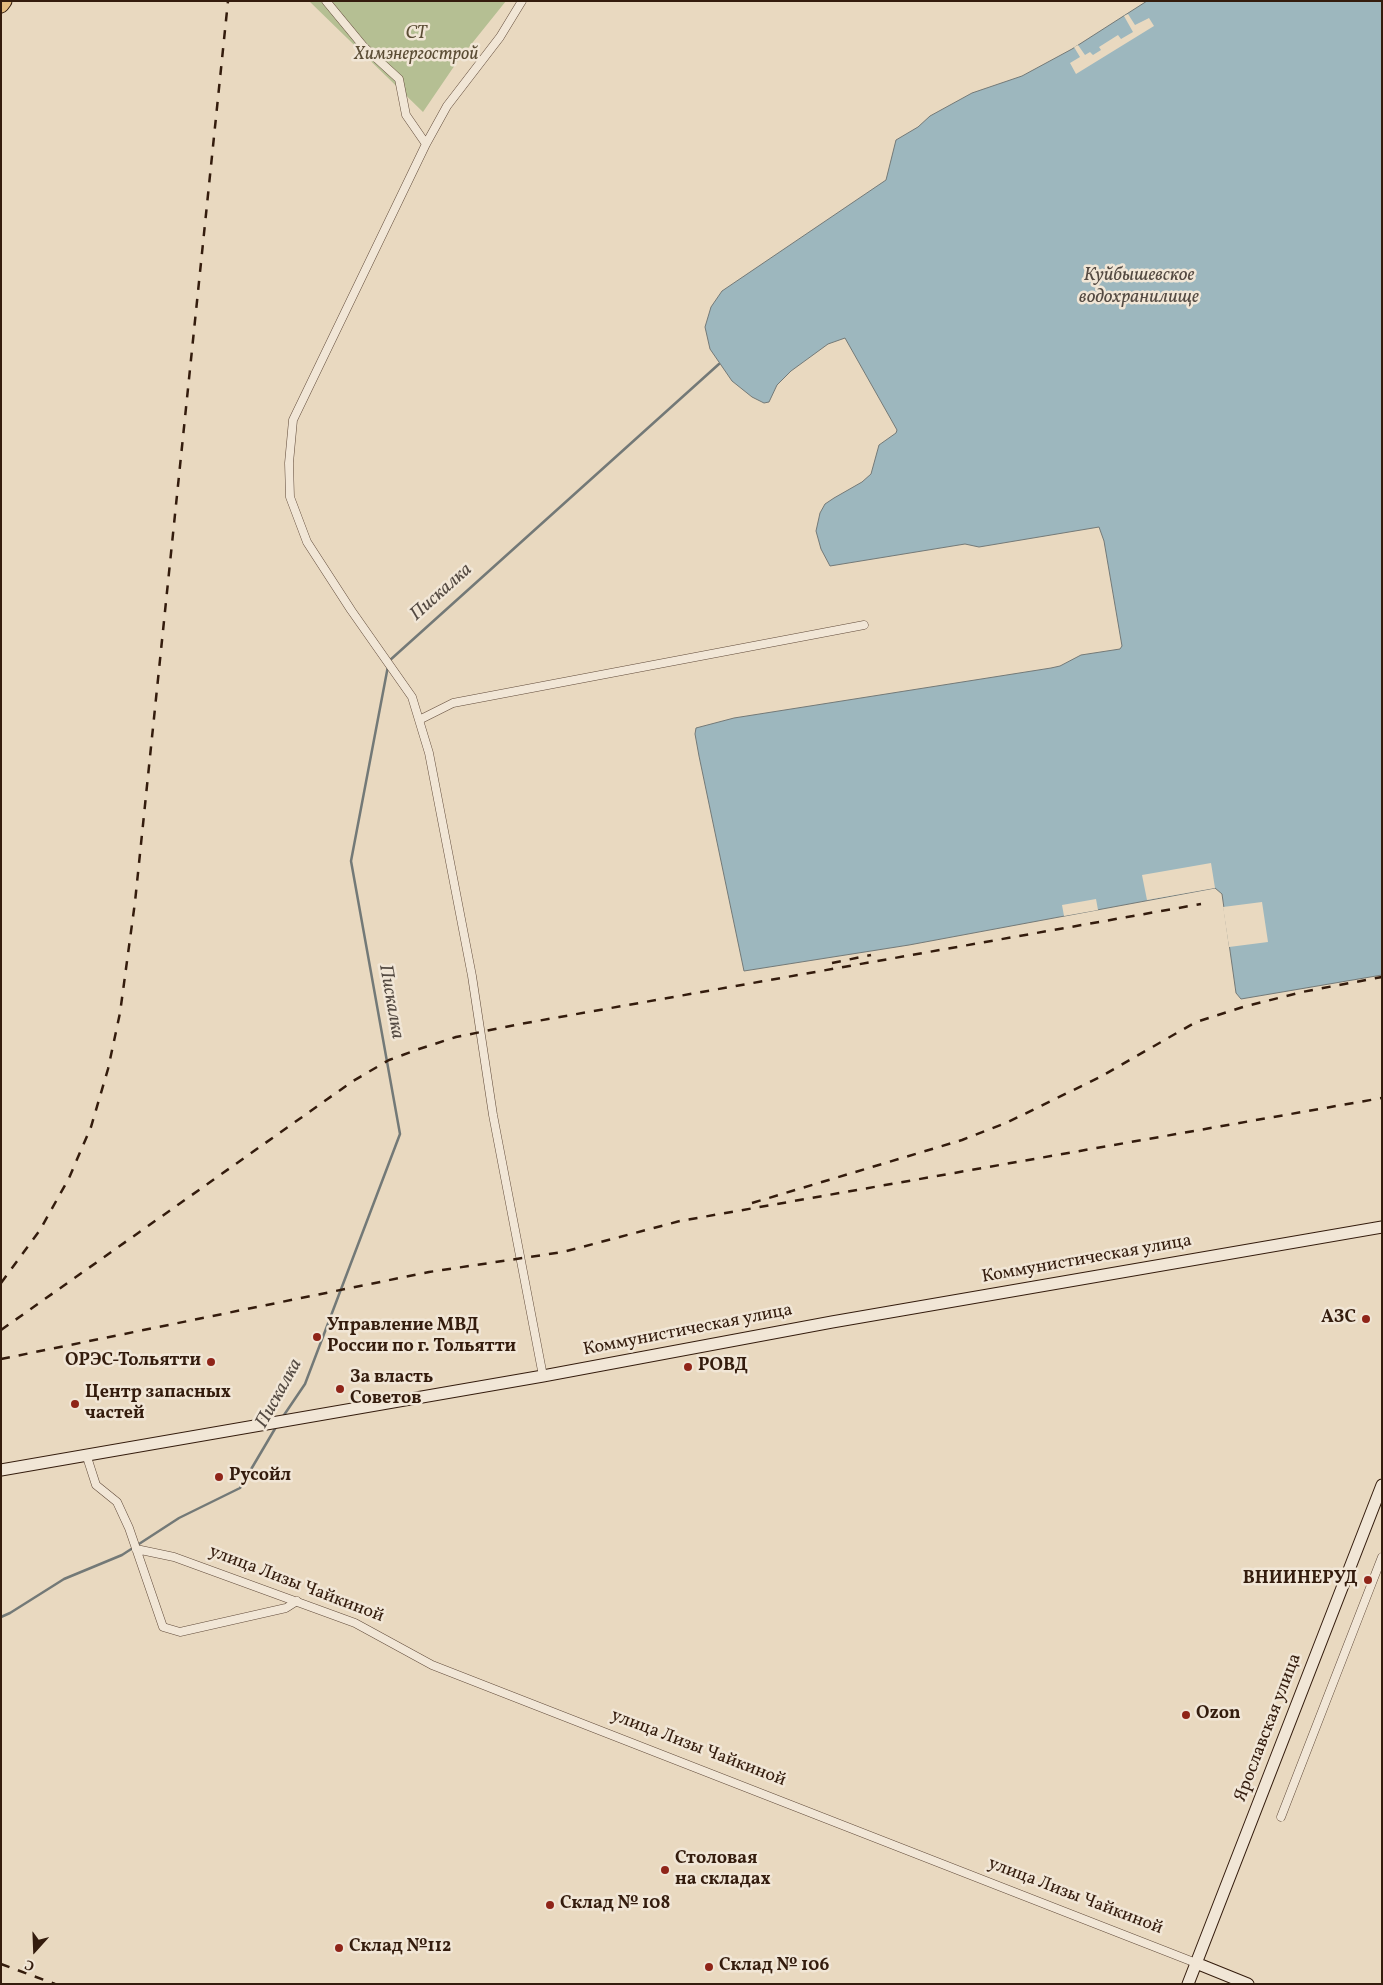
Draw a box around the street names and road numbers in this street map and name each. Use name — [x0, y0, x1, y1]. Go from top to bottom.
street label: Коммунистическая улица — [980, 1231, 1194, 1289]
street label: Коммунистическая улица — [582, 1300, 794, 1362]
street label: улица Лизы Чайкиной — [206, 1542, 386, 1628]
street label: Ярославская улица — [1231, 1651, 1307, 1805]
street label: улица Лизы Чайкиной — [608, 1706, 788, 1792]
street label: улица Лизы Чайкиной — [985, 1854, 1165, 1940]

